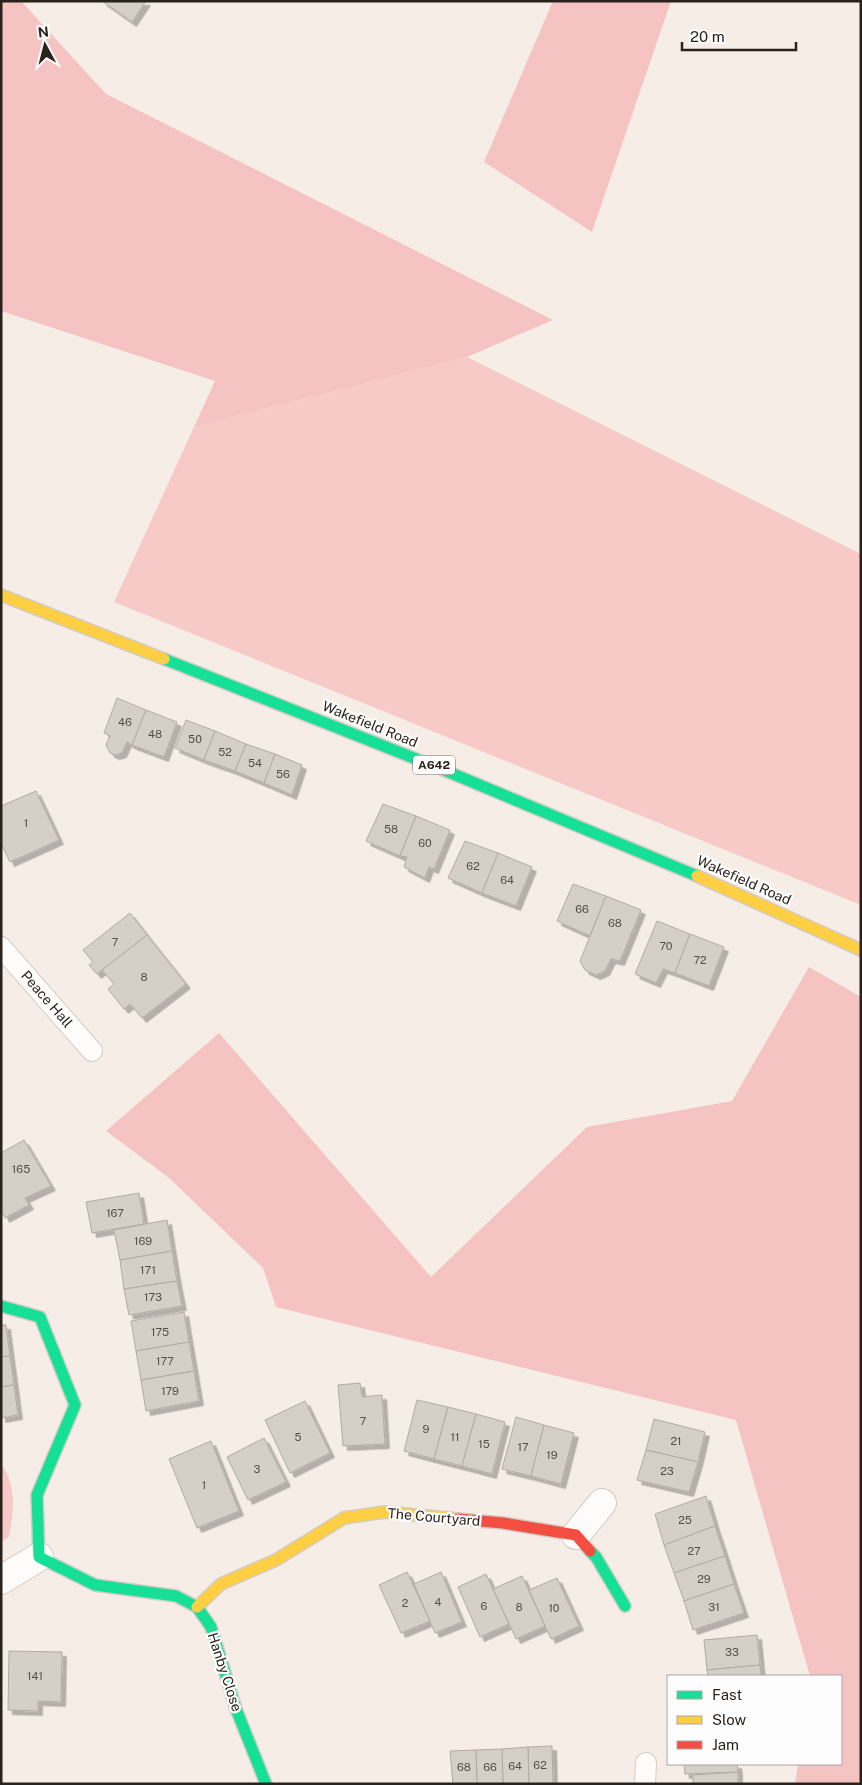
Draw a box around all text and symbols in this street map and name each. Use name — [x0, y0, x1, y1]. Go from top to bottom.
north arrow — [20, 20, 70, 70]
scale bar — [682, 20, 796, 52]
text: N — [37, 23, 50, 41]
text: 20 m — [690, 28, 725, 45]
street label: Wakefield Road — [320, 698, 420, 750]
house number: 46 — [118, 716, 132, 728]
house number: 48 — [148, 728, 162, 740]
house number: 50 — [188, 733, 202, 745]
house number: 52 — [218, 746, 232, 758]
road number: A642 — [413, 756, 455, 774]
house number: 54 — [248, 757, 262, 769]
house number: 56 — [276, 768, 290, 780]
house number: 1 — [24, 817, 28, 829]
house number: 58 — [384, 823, 398, 835]
house number: 60 — [418, 837, 432, 849]
street label: Wakefield Road — [694, 852, 794, 908]
house number: 62 — [466, 860, 480, 872]
house number: 64 — [500, 874, 514, 886]
house number: 66 — [575, 903, 589, 915]
house number: 68 — [608, 917, 622, 929]
house number: 7 — [112, 936, 119, 948]
house number: 70 — [659, 940, 673, 952]
house number: 72 — [693, 954, 707, 966]
street label: Peace Hall — [18, 967, 76, 1031]
house number: 8 — [140, 971, 148, 983]
house number: 165 — [12, 1163, 30, 1175]
house number: 167 — [106, 1207, 124, 1219]
house number: 169 — [134, 1235, 152, 1247]
house number: 171 — [140, 1264, 156, 1276]
house number: 173 — [144, 1291, 162, 1303]
house number: 175 — [151, 1326, 169, 1338]
house number: 177 — [156, 1355, 174, 1367]
house number: 179 — [161, 1385, 179, 1397]
house number: 7 — [360, 1415, 367, 1427]
house number: 9 — [423, 1423, 430, 1435]
house number: 5 — [294, 1431, 302, 1443]
house number: 11 — [451, 1431, 459, 1443]
house number: 21 — [670, 1435, 682, 1447]
house number: 15 — [478, 1438, 490, 1450]
house number: 17 — [517, 1441, 529, 1453]
house number: 19 — [546, 1449, 558, 1461]
house number: 3 — [254, 1463, 261, 1475]
house number: 23 — [660, 1465, 674, 1477]
house number: 1 — [202, 1479, 206, 1491]
street label: The Courtyard — [387, 1505, 481, 1529]
house number: 25 — [678, 1514, 692, 1526]
house number: 27 — [687, 1545, 701, 1557]
house number: 29 — [697, 1573, 711, 1585]
house number: 4 — [435, 1596, 442, 1608]
house number: 2 — [402, 1597, 409, 1609]
house number: 6 — [481, 1600, 488, 1612]
house number: 8 — [515, 1601, 523, 1613]
house number: 31 — [708, 1601, 720, 1613]
house number: 10 — [548, 1602, 560, 1614]
street label: Hanby Close — [205, 1631, 245, 1714]
house number: 33 — [725, 1646, 739, 1658]
house number: 141 — [27, 1670, 43, 1682]
legend — [667, 1675, 842, 1765]
text: Fast — [712, 1686, 742, 1703]
text: Slow — [712, 1711, 747, 1728]
text: Jam — [712, 1736, 739, 1753]
house number: 62 — [533, 1759, 547, 1771]
house number: 64 — [508, 1760, 522, 1772]
house number: 68 — [457, 1761, 471, 1773]
house number: 66 — [483, 1761, 497, 1773]

